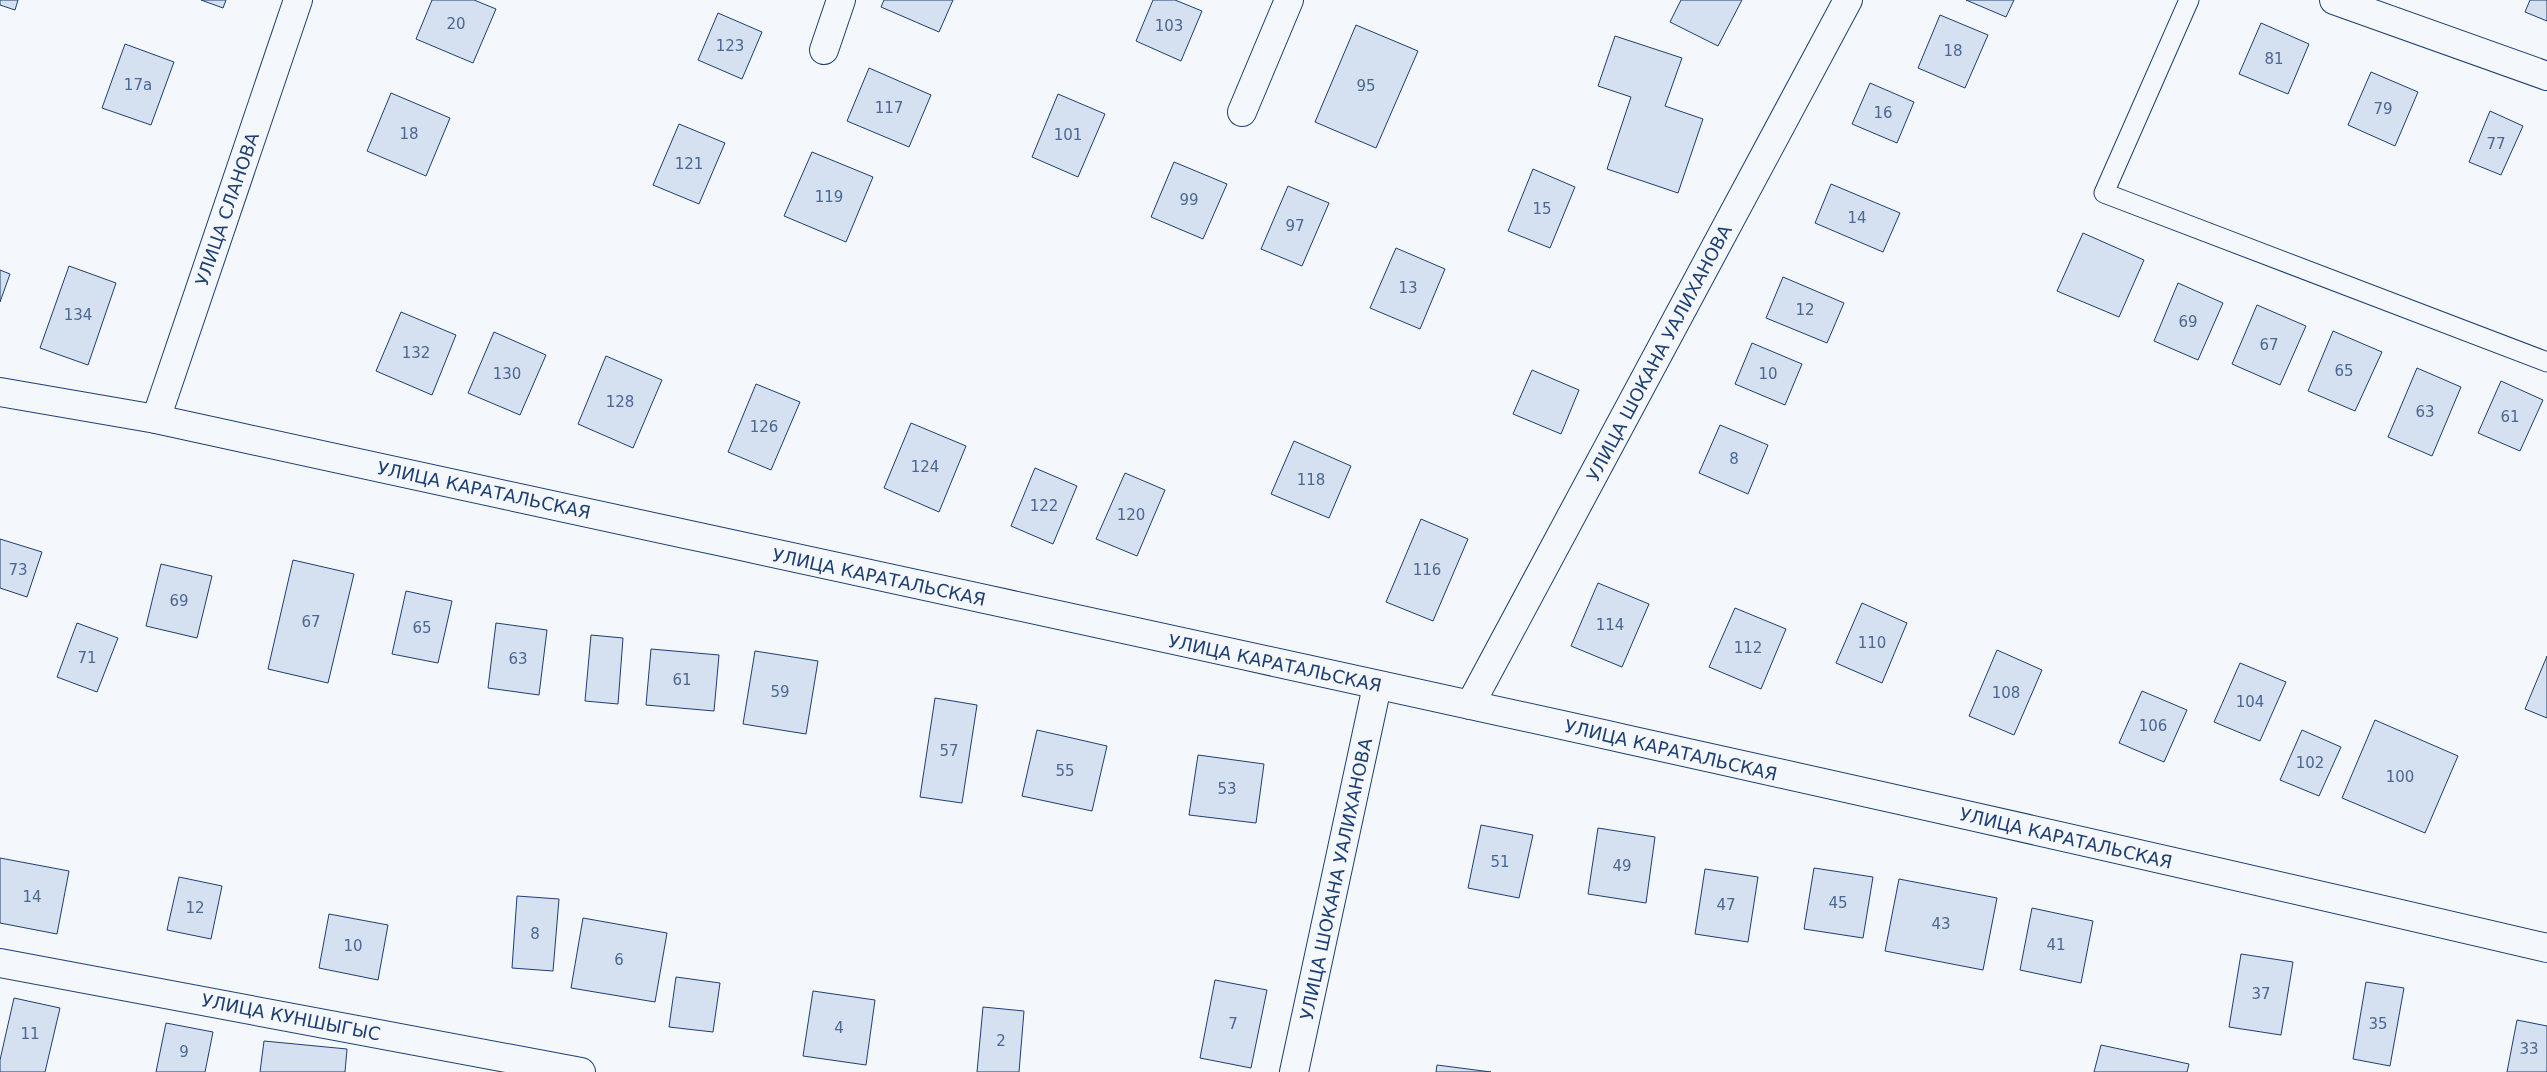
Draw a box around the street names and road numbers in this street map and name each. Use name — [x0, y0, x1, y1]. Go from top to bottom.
street label: УЛИЦА СЛАНОВА — [191, 129, 263, 288]
street label: УЛИЦА ШОКАНА УАЛИХАНОВА — [1582, 221, 1736, 485]
street label: УЛИЦА КАРАТАЛЬСКАЯ — [375, 457, 593, 523]
street label: УЛИЦА КАРАТАЛЬСКАЯ — [770, 544, 988, 610]
street label: УЛИЦА КАРАТАЛЬСКАЯ — [1166, 630, 1384, 696]
street label: УЛИЦА КАРАТАЛЬСКАЯ — [1563, 715, 1779, 785]
street label: УЛИЦА ШОКАНА УАЛИХАНОВА — [1296, 736, 1376, 1022]
street label: УЛИЦА КАРАТАЛЬСКАЯ — [1958, 803, 2174, 873]
street label: УЛИЦА КУНШЫГЫС — [200, 989, 382, 1045]

